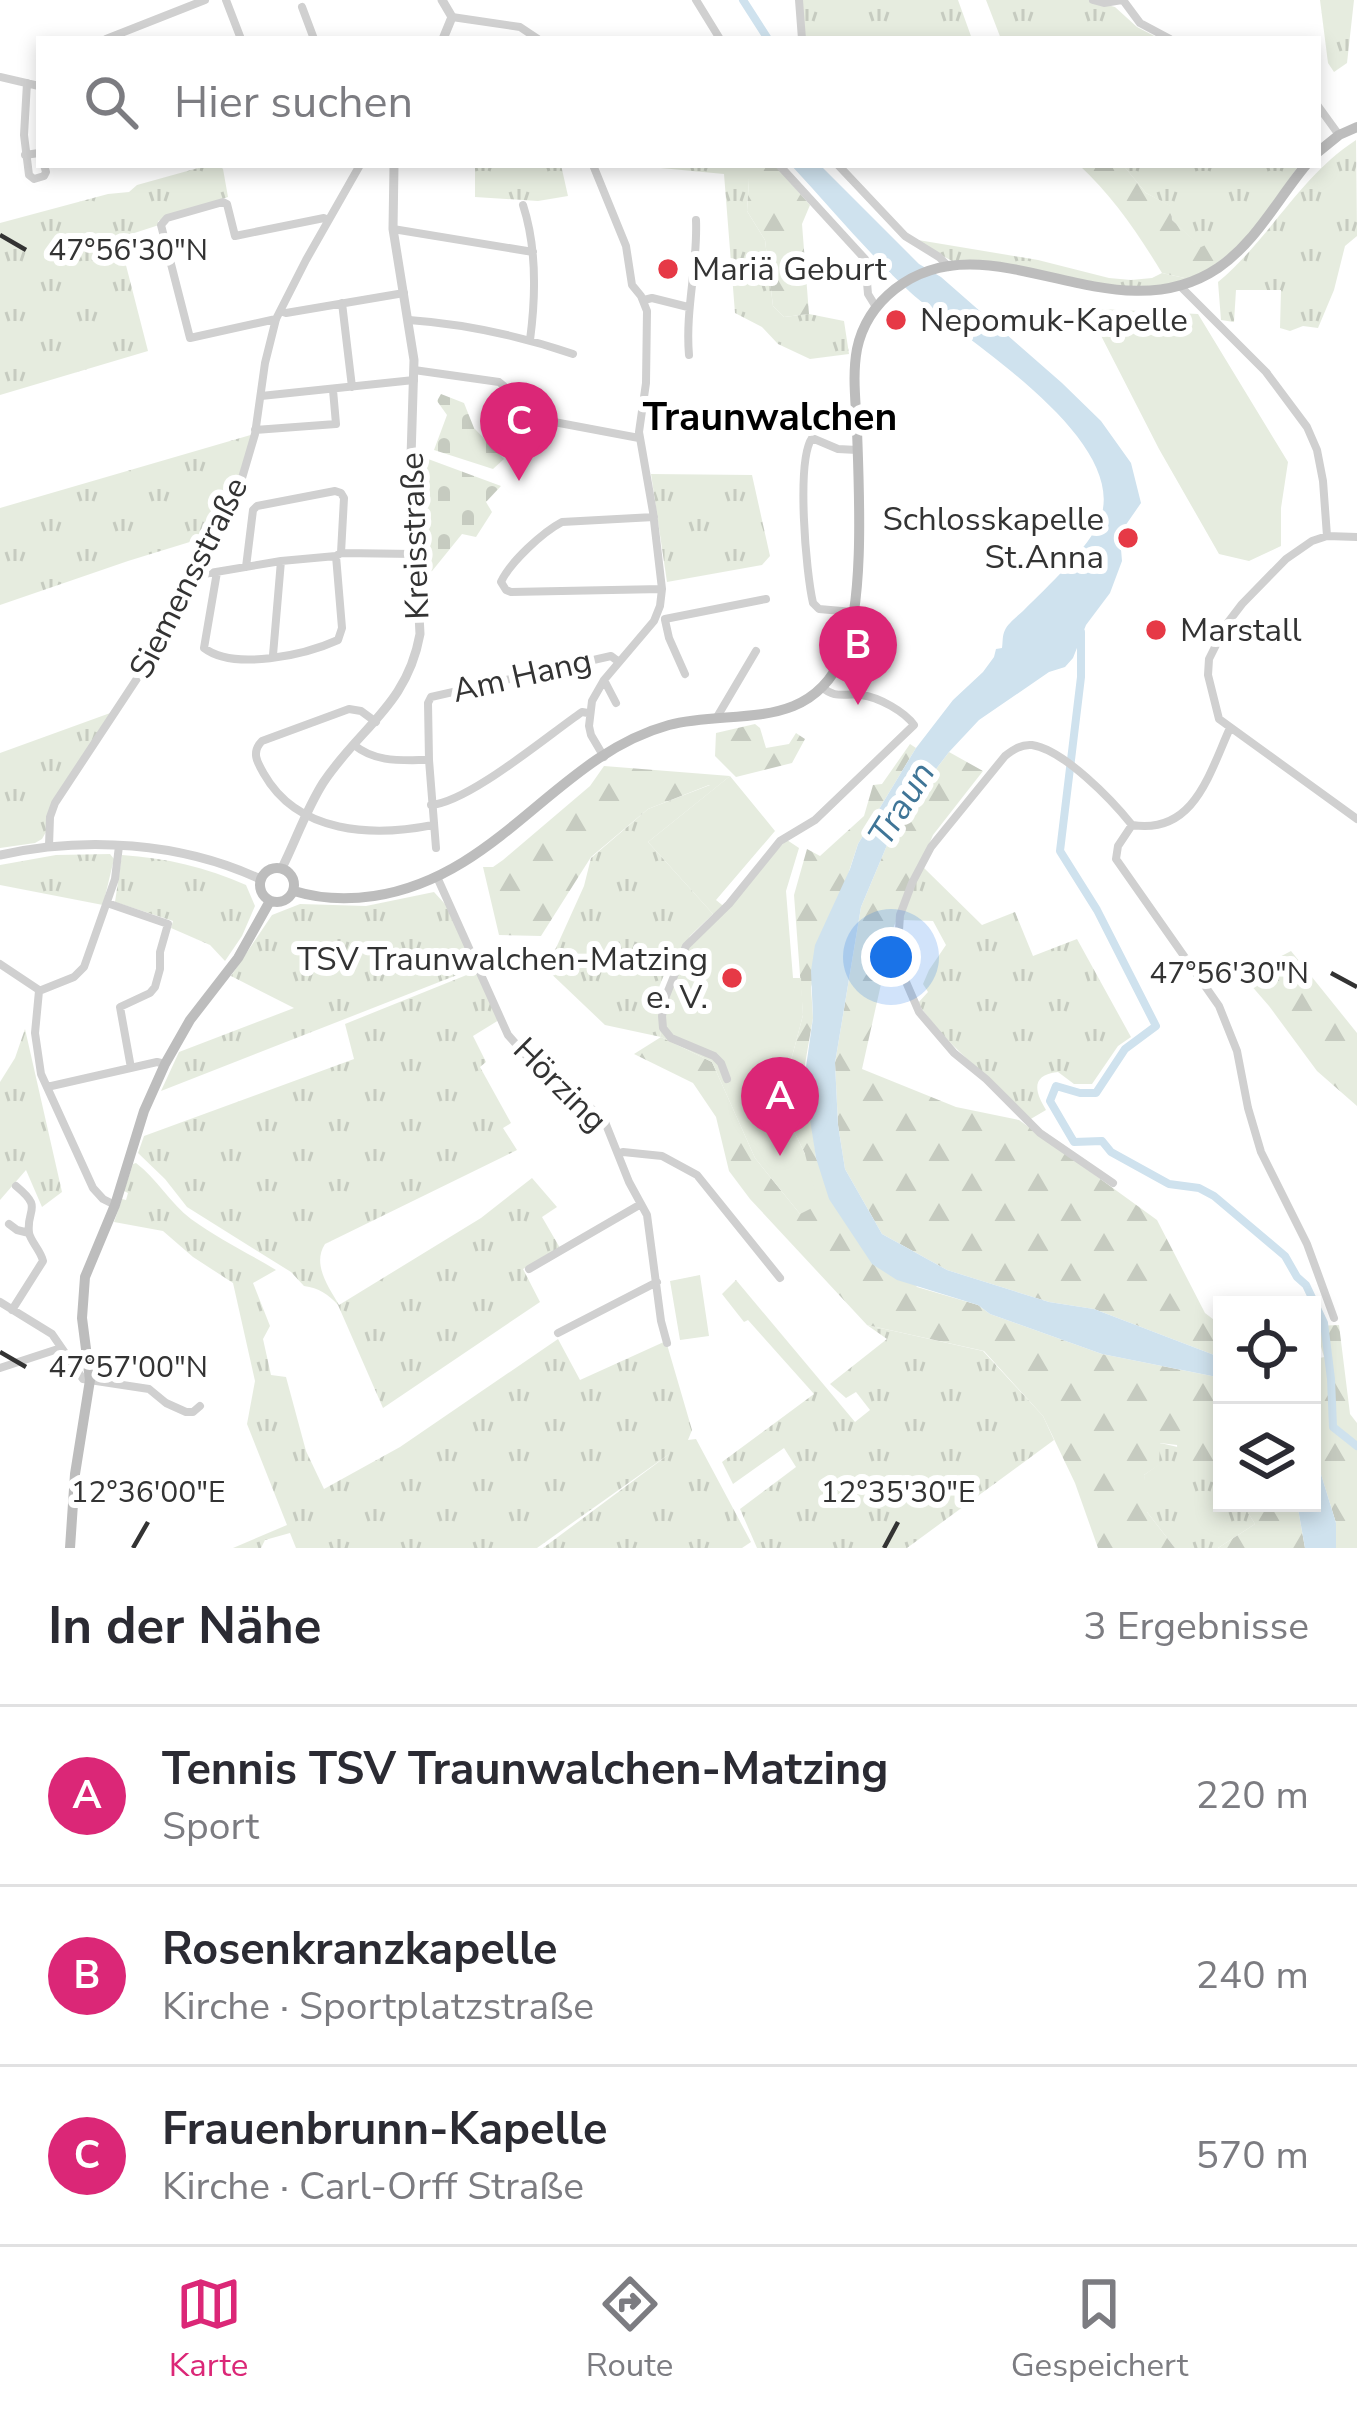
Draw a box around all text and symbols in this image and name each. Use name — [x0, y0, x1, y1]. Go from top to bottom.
search box — [36, 36, 1321, 168]
icon: search — [78, 69, 144, 135]
text: Hier suchen — [174, 72, 413, 133]
text: 47°56'30"N — [48, 230, 208, 271]
place label: Mariä Geburt — [692, 247, 887, 292]
marker: Mariä Geburt — [655, 256, 681, 282]
place label: Nepomuk-Kapelle — [920, 298, 1188, 343]
marker: Nepomuk-Kapelle — [883, 307, 909, 333]
pin: C — [480, 382, 558, 481]
district label: Traunwalchen — [643, 391, 897, 444]
street label: Kreisstraße — [390, 451, 440, 621]
street label: Siemensstraße — [119, 470, 259, 686]
place label: Schlosskapelle St.Anna — [882, 497, 1104, 580]
marker: Schlosskapelle St.Anna — [1115, 525, 1141, 551]
pin: B — [819, 606, 897, 705]
place label: Marstall — [1180, 608, 1302, 653]
marker: Marstall — [1143, 617, 1169, 643]
street label: Am Hang — [448, 638, 596, 714]
water label: Traun — [857, 752, 947, 856]
your location — [861, 927, 921, 987]
place label: TSV Traunwalchen-Matzing e. V. — [297, 937, 708, 1020]
text: 47°56'30"N — [1149, 953, 1309, 994]
marker: TSV Traunwalchen-Matzing e. V. — [719, 965, 745, 991]
street label: Hörzing — [503, 1028, 617, 1142]
pin: A — [741, 1057, 819, 1156]
map controls — [1213, 1296, 1321, 1512]
button: locate — [1213, 1296, 1321, 1404]
text: 47°57'00"N — [48, 1347, 208, 1388]
button: layers — [1213, 1404, 1321, 1512]
text: 12°36'00"E — [71, 1472, 225, 1513]
text: 12°35'30"E — [821, 1472, 975, 1513]
text: In der Nähe — [48, 1591, 321, 1661]
text: 3 Ergebnisse — [1083, 1600, 1309, 1653]
text: Tennis TSV Traunwalchen-Matzing — [162, 1739, 888, 1800]
text: A — [72, 1769, 102, 1822]
text: 220 m — [1195, 1769, 1309, 1822]
text: Sport — [162, 1800, 259, 1853]
text: Rosenkranzkapelle — [162, 1919, 557, 1980]
text: B — [74, 1949, 100, 2002]
text: 240 m — [1195, 1949, 1309, 2002]
text: Kirche · Sportplatzstraße — [162, 1980, 594, 2033]
text: Frauenbrunn-Kapelle — [162, 2099, 607, 2160]
text: C — [74, 2129, 100, 2182]
text: 570 m — [1195, 2129, 1309, 2182]
text: Kirche · Carl-Orff Straße — [162, 2160, 584, 2213]
tab: Karte — [169, 2271, 248, 2388]
tab: Route — [586, 2271, 673, 2388]
tab: Gespeichert — [1011, 2271, 1188, 2388]

